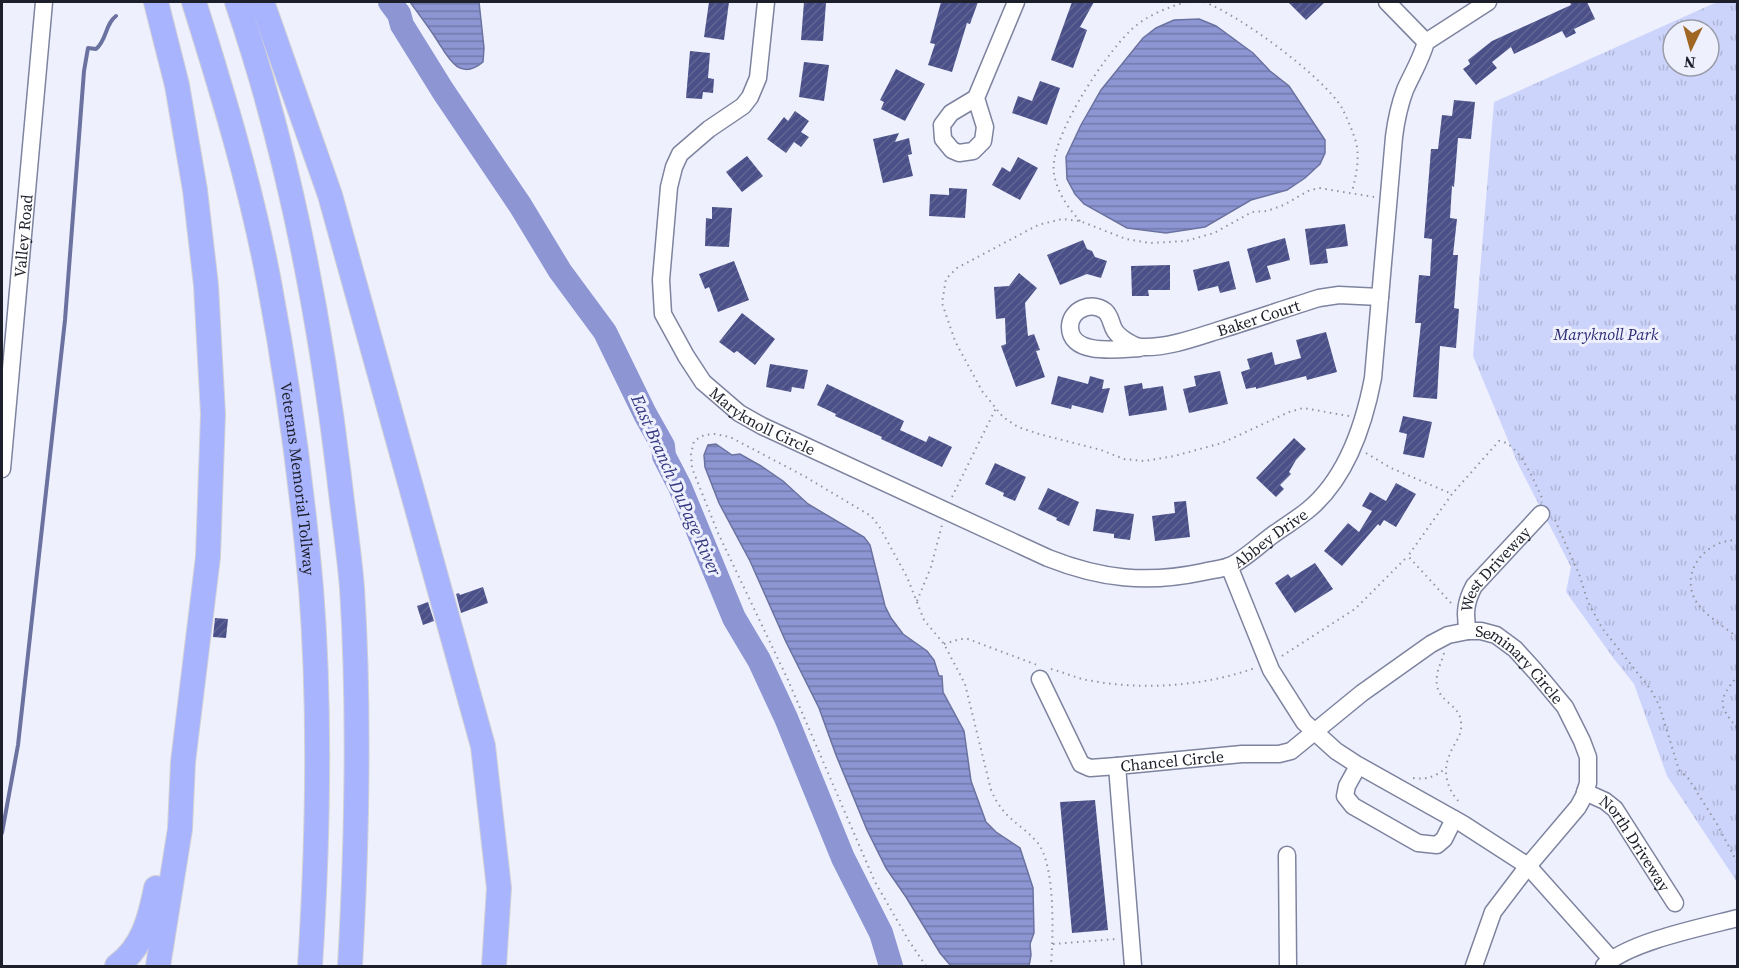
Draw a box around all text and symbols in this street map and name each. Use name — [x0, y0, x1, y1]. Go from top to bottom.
north arrow — [1661, 18, 1721, 78]
text: N — [1683, 51, 1696, 74]
street label: Valley Road — [8, 193, 38, 279]
street label: Baker Court — [1214, 294, 1303, 341]
park label: Maryknoll Park — [1553, 323, 1659, 345]
street label: Veterans Memorial Tollway — [275, 381, 321, 577]
street label: Maryknoll Circle — [705, 382, 819, 460]
water label: East Branch DuPage River — [625, 389, 728, 580]
street label: Abbey Drive — [1229, 503, 1312, 573]
street label: West Driveway — [1455, 521, 1536, 614]
street label: Seminary Circle — [1475, 620, 1569, 709]
street label: Chancel Circle — [1119, 745, 1225, 777]
street label: North Driveway — [1595, 790, 1676, 896]

